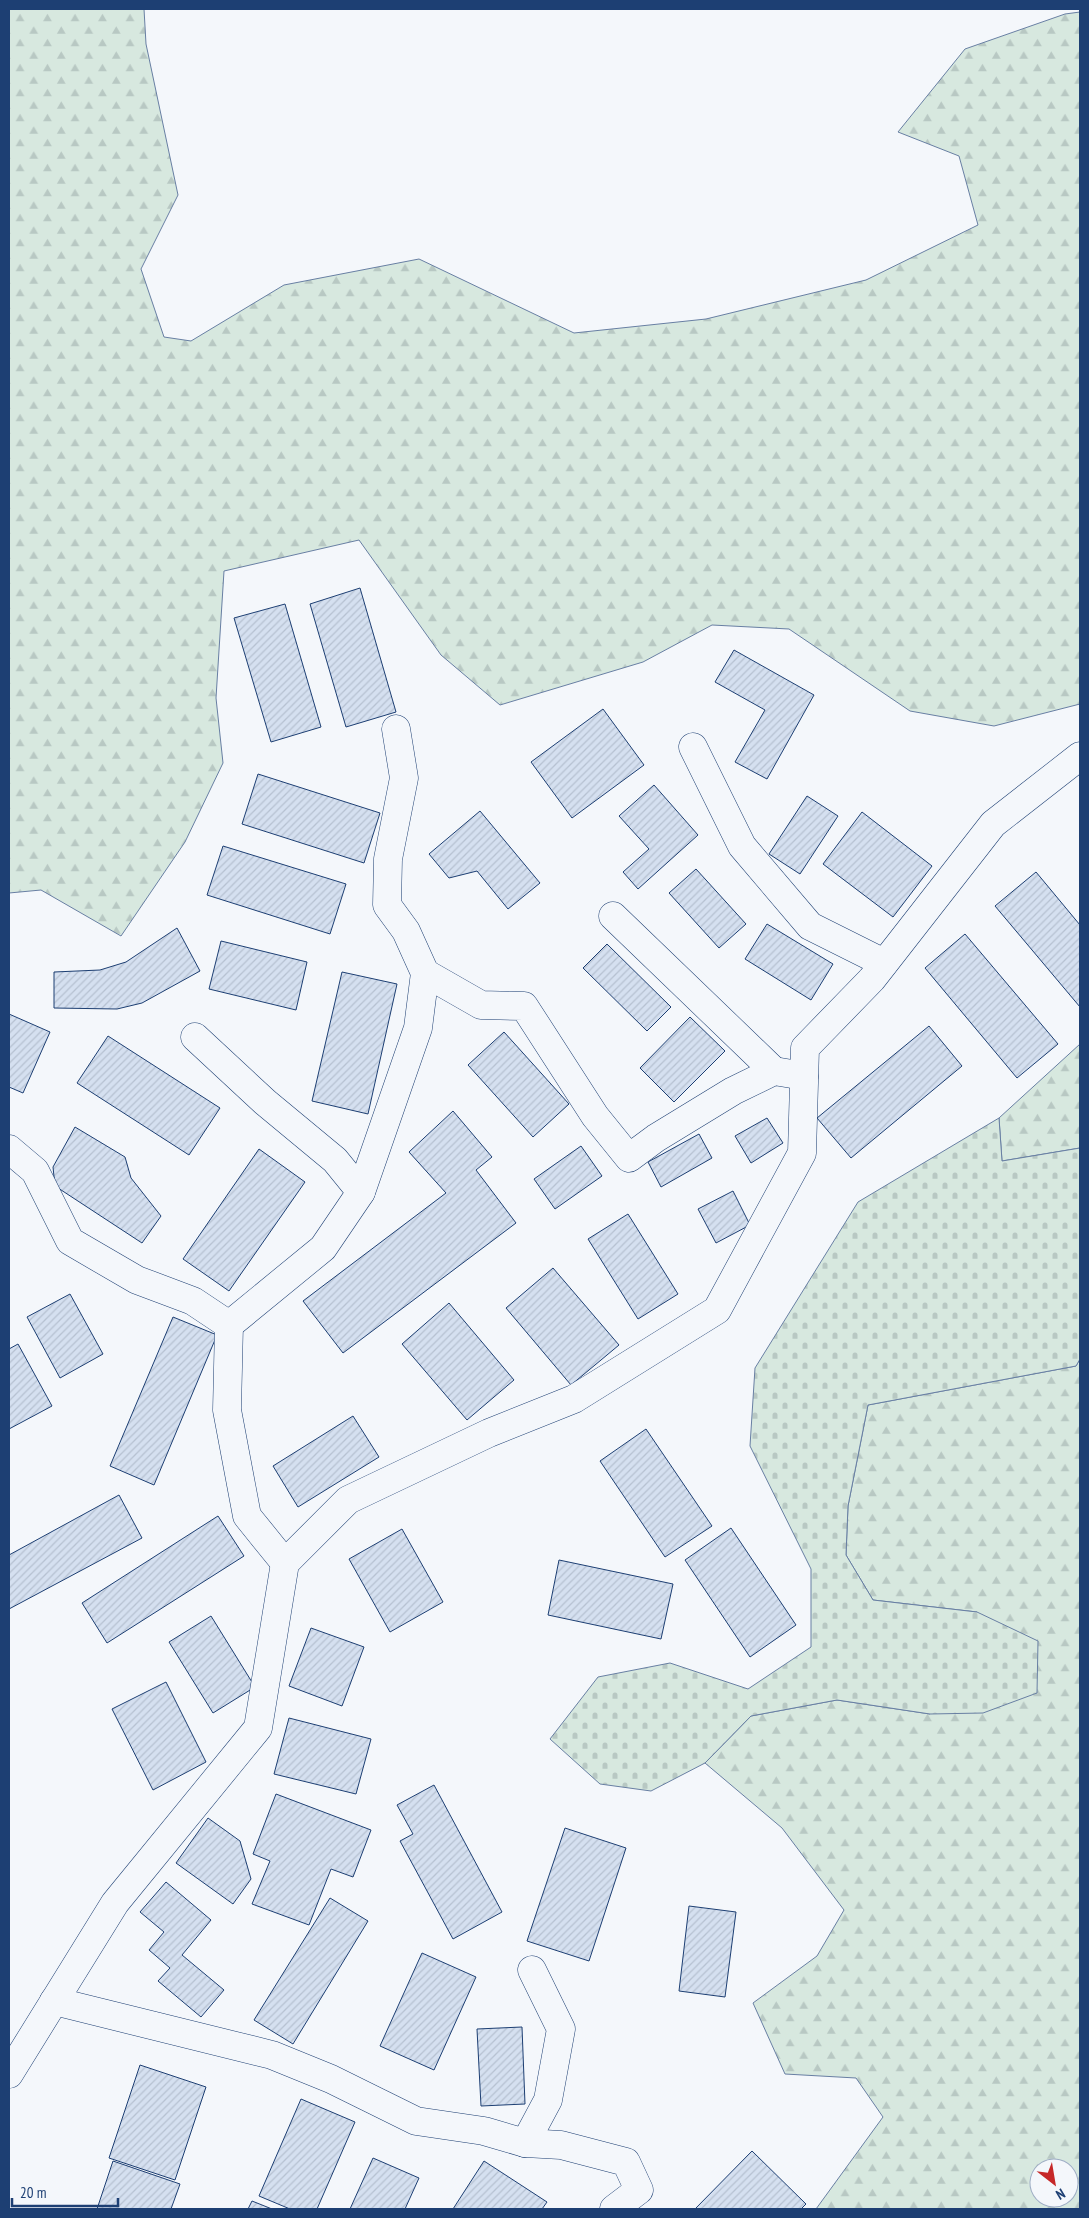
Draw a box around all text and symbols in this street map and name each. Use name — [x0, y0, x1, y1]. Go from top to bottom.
north arrow — [1029, 2158, 1079, 2208]
scale bar — [12, 2176, 119, 2208]
text: 20 m — [20, 2183, 46, 2202]
text: N — [1053, 2184, 1069, 2204]

